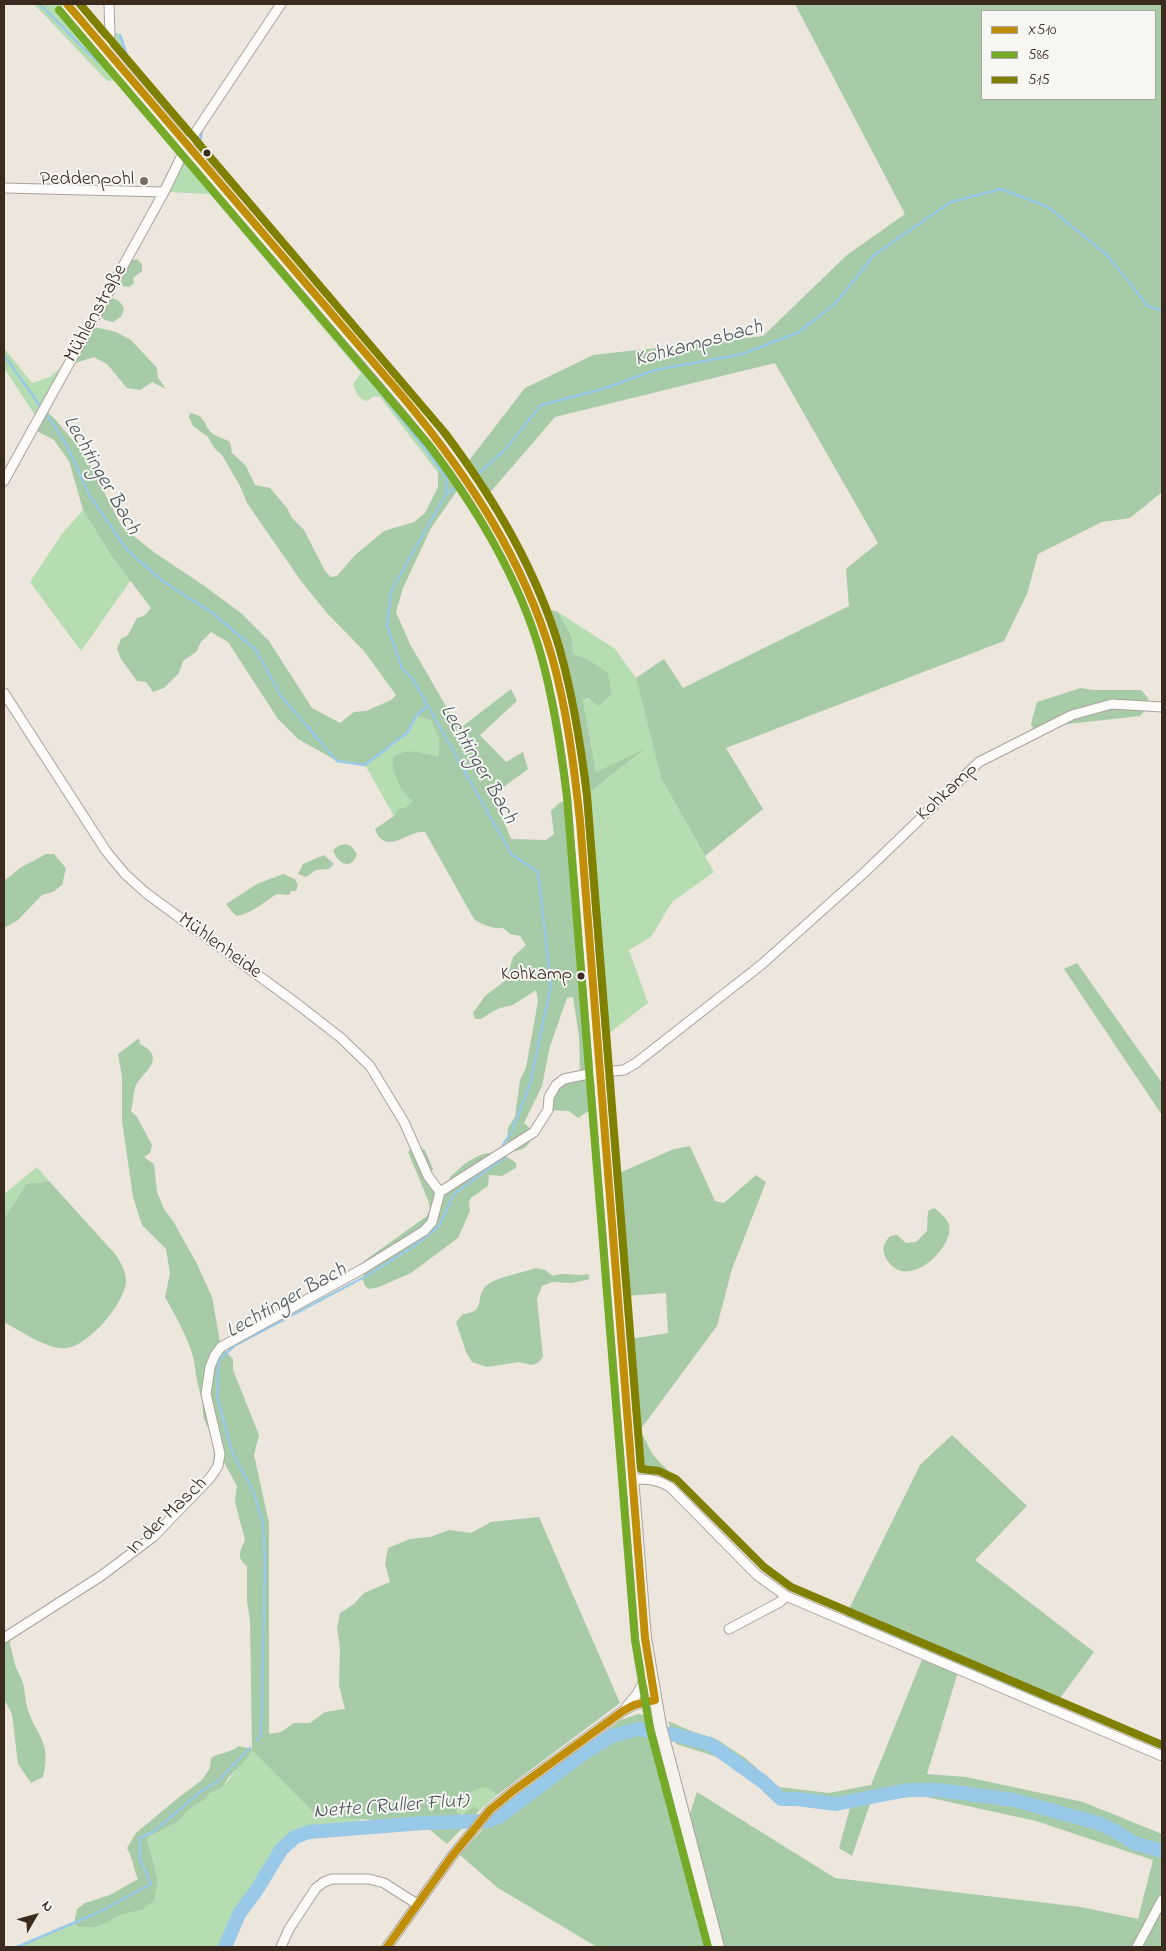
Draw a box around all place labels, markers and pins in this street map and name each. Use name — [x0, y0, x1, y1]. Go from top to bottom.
unlabelled marker — [202, 148, 212, 158]
place label: Peddenpohl — [40, 169, 134, 193]
marker: Peddenpohl — [138, 175, 150, 187]
place label: Kohkamp — [501, 965, 572, 987]
marker: Kohkamp — [576, 971, 586, 981]

